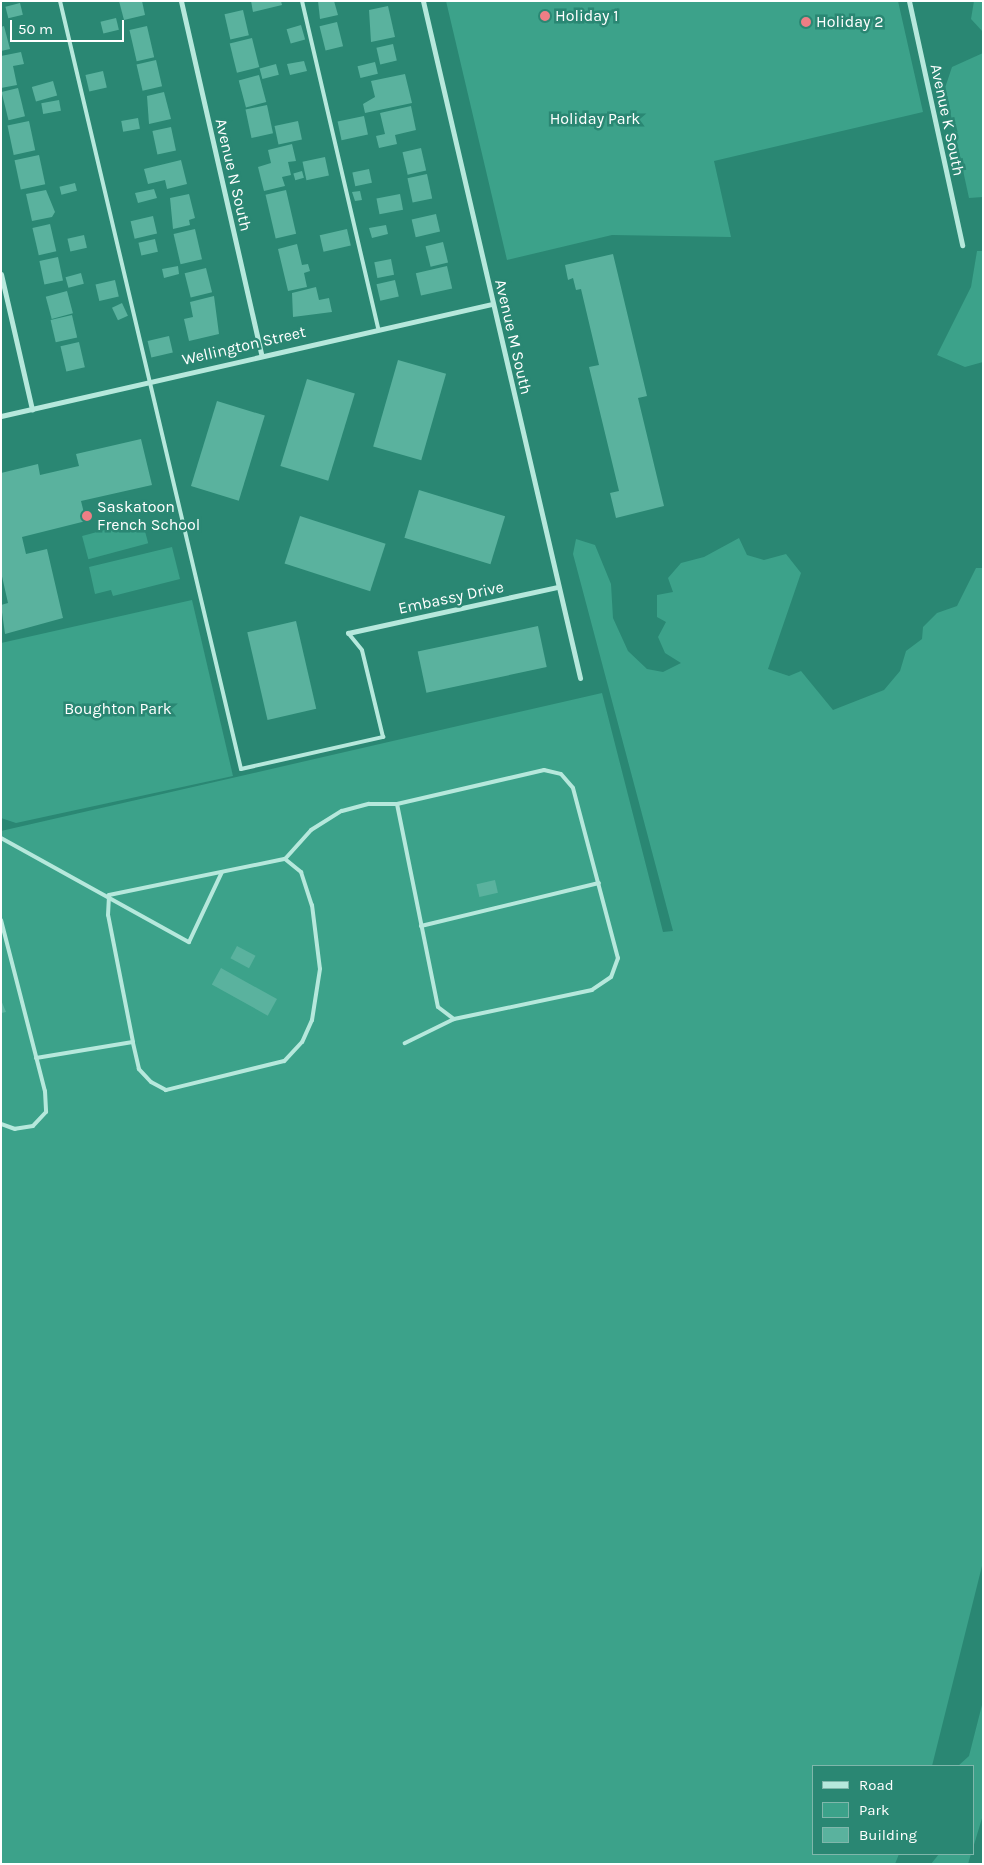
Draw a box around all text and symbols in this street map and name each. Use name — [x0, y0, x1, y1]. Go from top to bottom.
place label: Holiday 1 — [555, 6, 619, 26]
scale bar — [12, 10, 126, 42]
marker: Holiday 1 — [539, 10, 551, 22]
place label: Holiday 2 — [816, 12, 883, 32]
marker: Holiday 2 — [800, 16, 812, 28]
text: 50 m — [18, 20, 53, 38]
street label: Avenue K South — [926, 62, 968, 178]
park label: Holiday Park — [550, 109, 640, 129]
street label: Avenue N South — [211, 117, 255, 233]
street label: Avenue M South — [490, 278, 536, 396]
street label: Wellington Street — [180, 322, 308, 370]
place label: Saskatoon French School — [97, 497, 200, 535]
marker: Saskatoon French School — [81, 510, 93, 522]
street label: Embassy Drive — [396, 577, 506, 619]
park label: Boughton Park — [64, 699, 172, 719]
legend — [812, 1765, 974, 1855]
text: Road — [859, 1776, 894, 1794]
text: Park — [859, 1801, 889, 1819]
text: Building — [859, 1826, 917, 1844]

